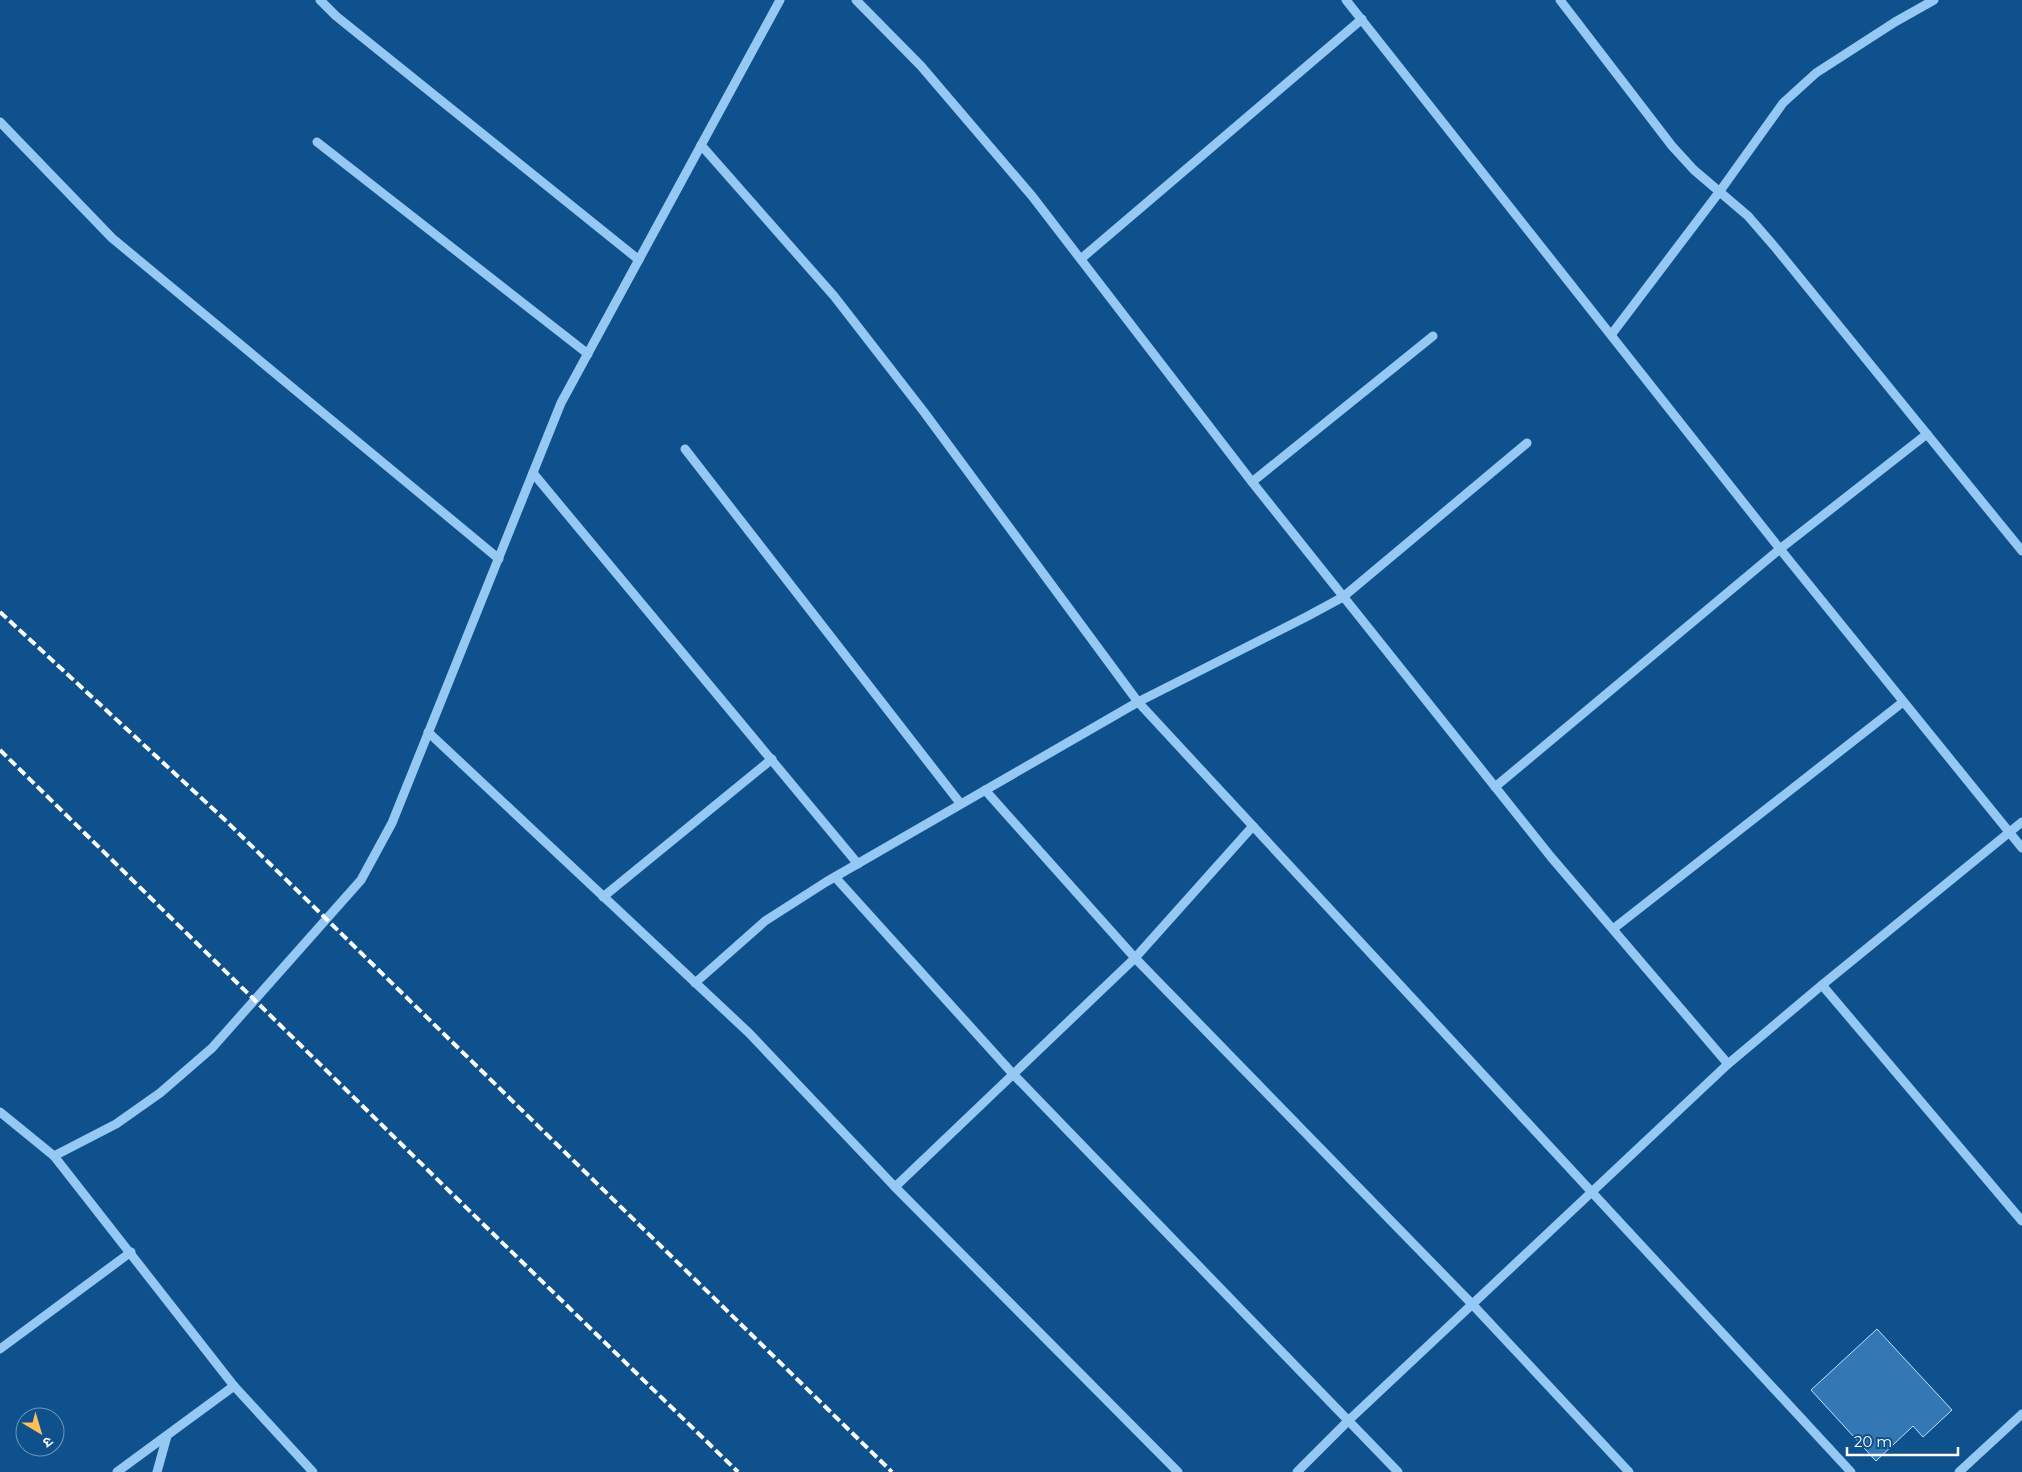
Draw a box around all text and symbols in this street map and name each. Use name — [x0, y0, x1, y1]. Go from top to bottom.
north arrow — [15, 1407, 65, 1457]
scale bar — [1847, 1424, 1958, 1456]
text: 20 m — [1854, 1432, 1892, 1451]
text: उ — [39, 1433, 57, 1452]

